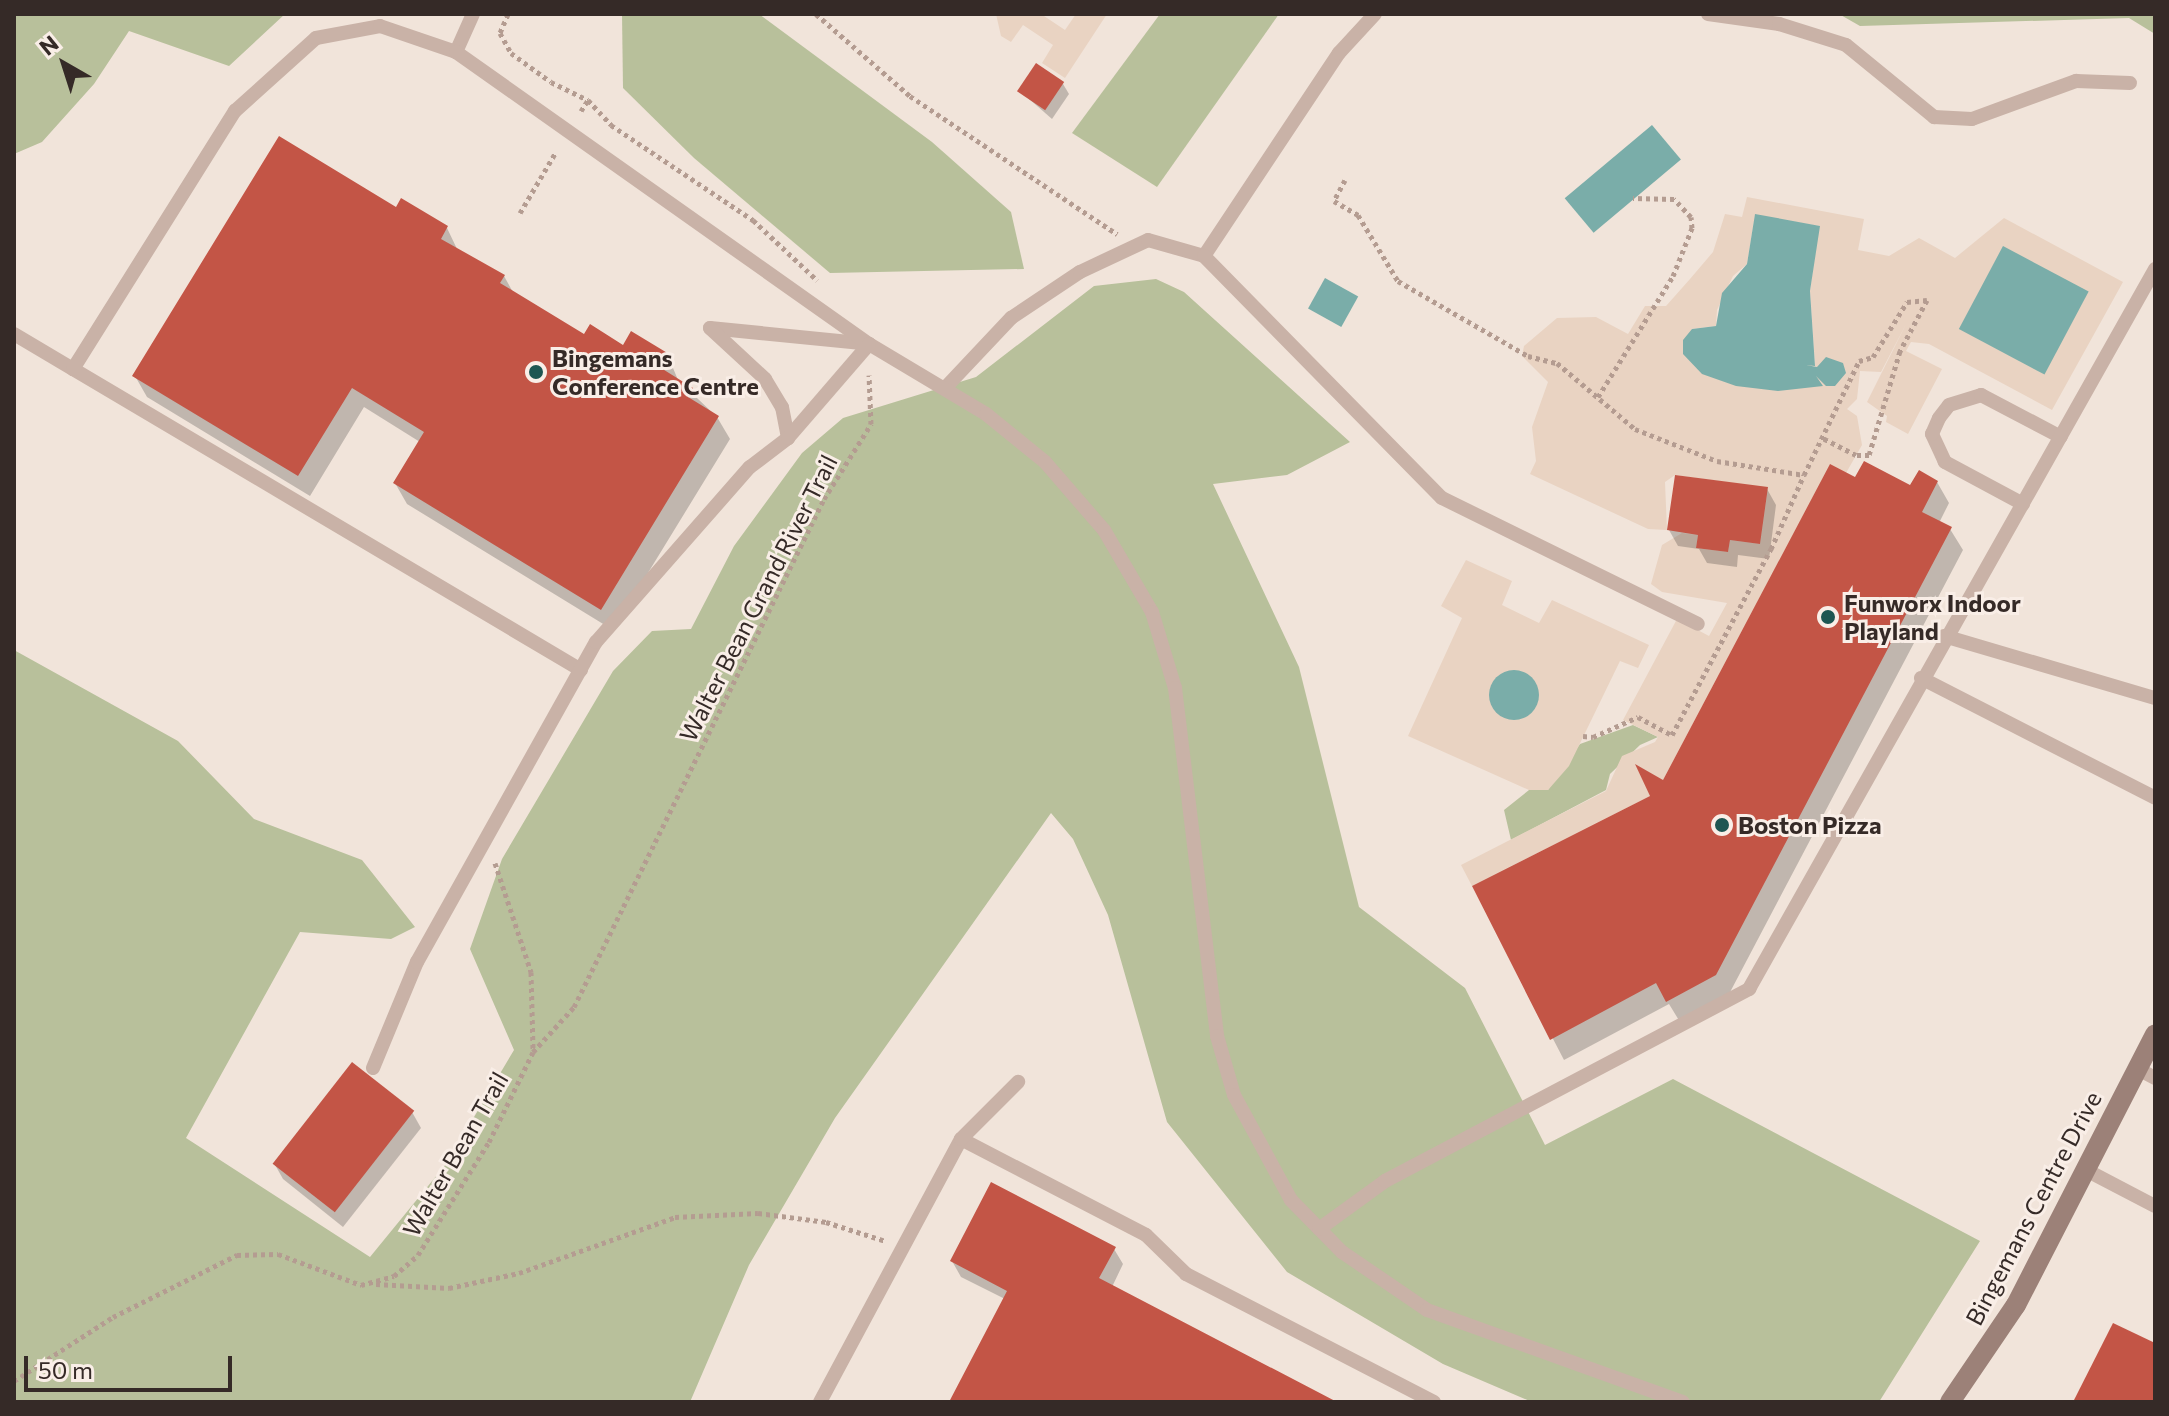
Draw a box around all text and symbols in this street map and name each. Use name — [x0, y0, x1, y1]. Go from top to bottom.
north arrow — [24, 24, 104, 104]
text: N — [34, 29, 63, 61]
place label: Bingemans Conference Centre — [552, 344, 759, 400]
marker: Bingemans Conference Centre — [527, 363, 545, 381]
street label: Walter Bean Grand River Trail — [673, 450, 843, 746]
place label: Funworx Indoor Playland — [1844, 589, 2021, 645]
marker: Funworx Indoor Playland — [1819, 608, 1837, 626]
place label: Boston Pizza — [1738, 811, 1882, 839]
marker: Boston Pizza — [1713, 816, 1731, 834]
street label: Walter Bean Trail — [396, 1067, 514, 1241]
street label: Bingemans Centre Drive — [1959, 1086, 2107, 1330]
scale bar — [28, 1340, 236, 1390]
text: 50 m — [38, 1355, 93, 1384]

